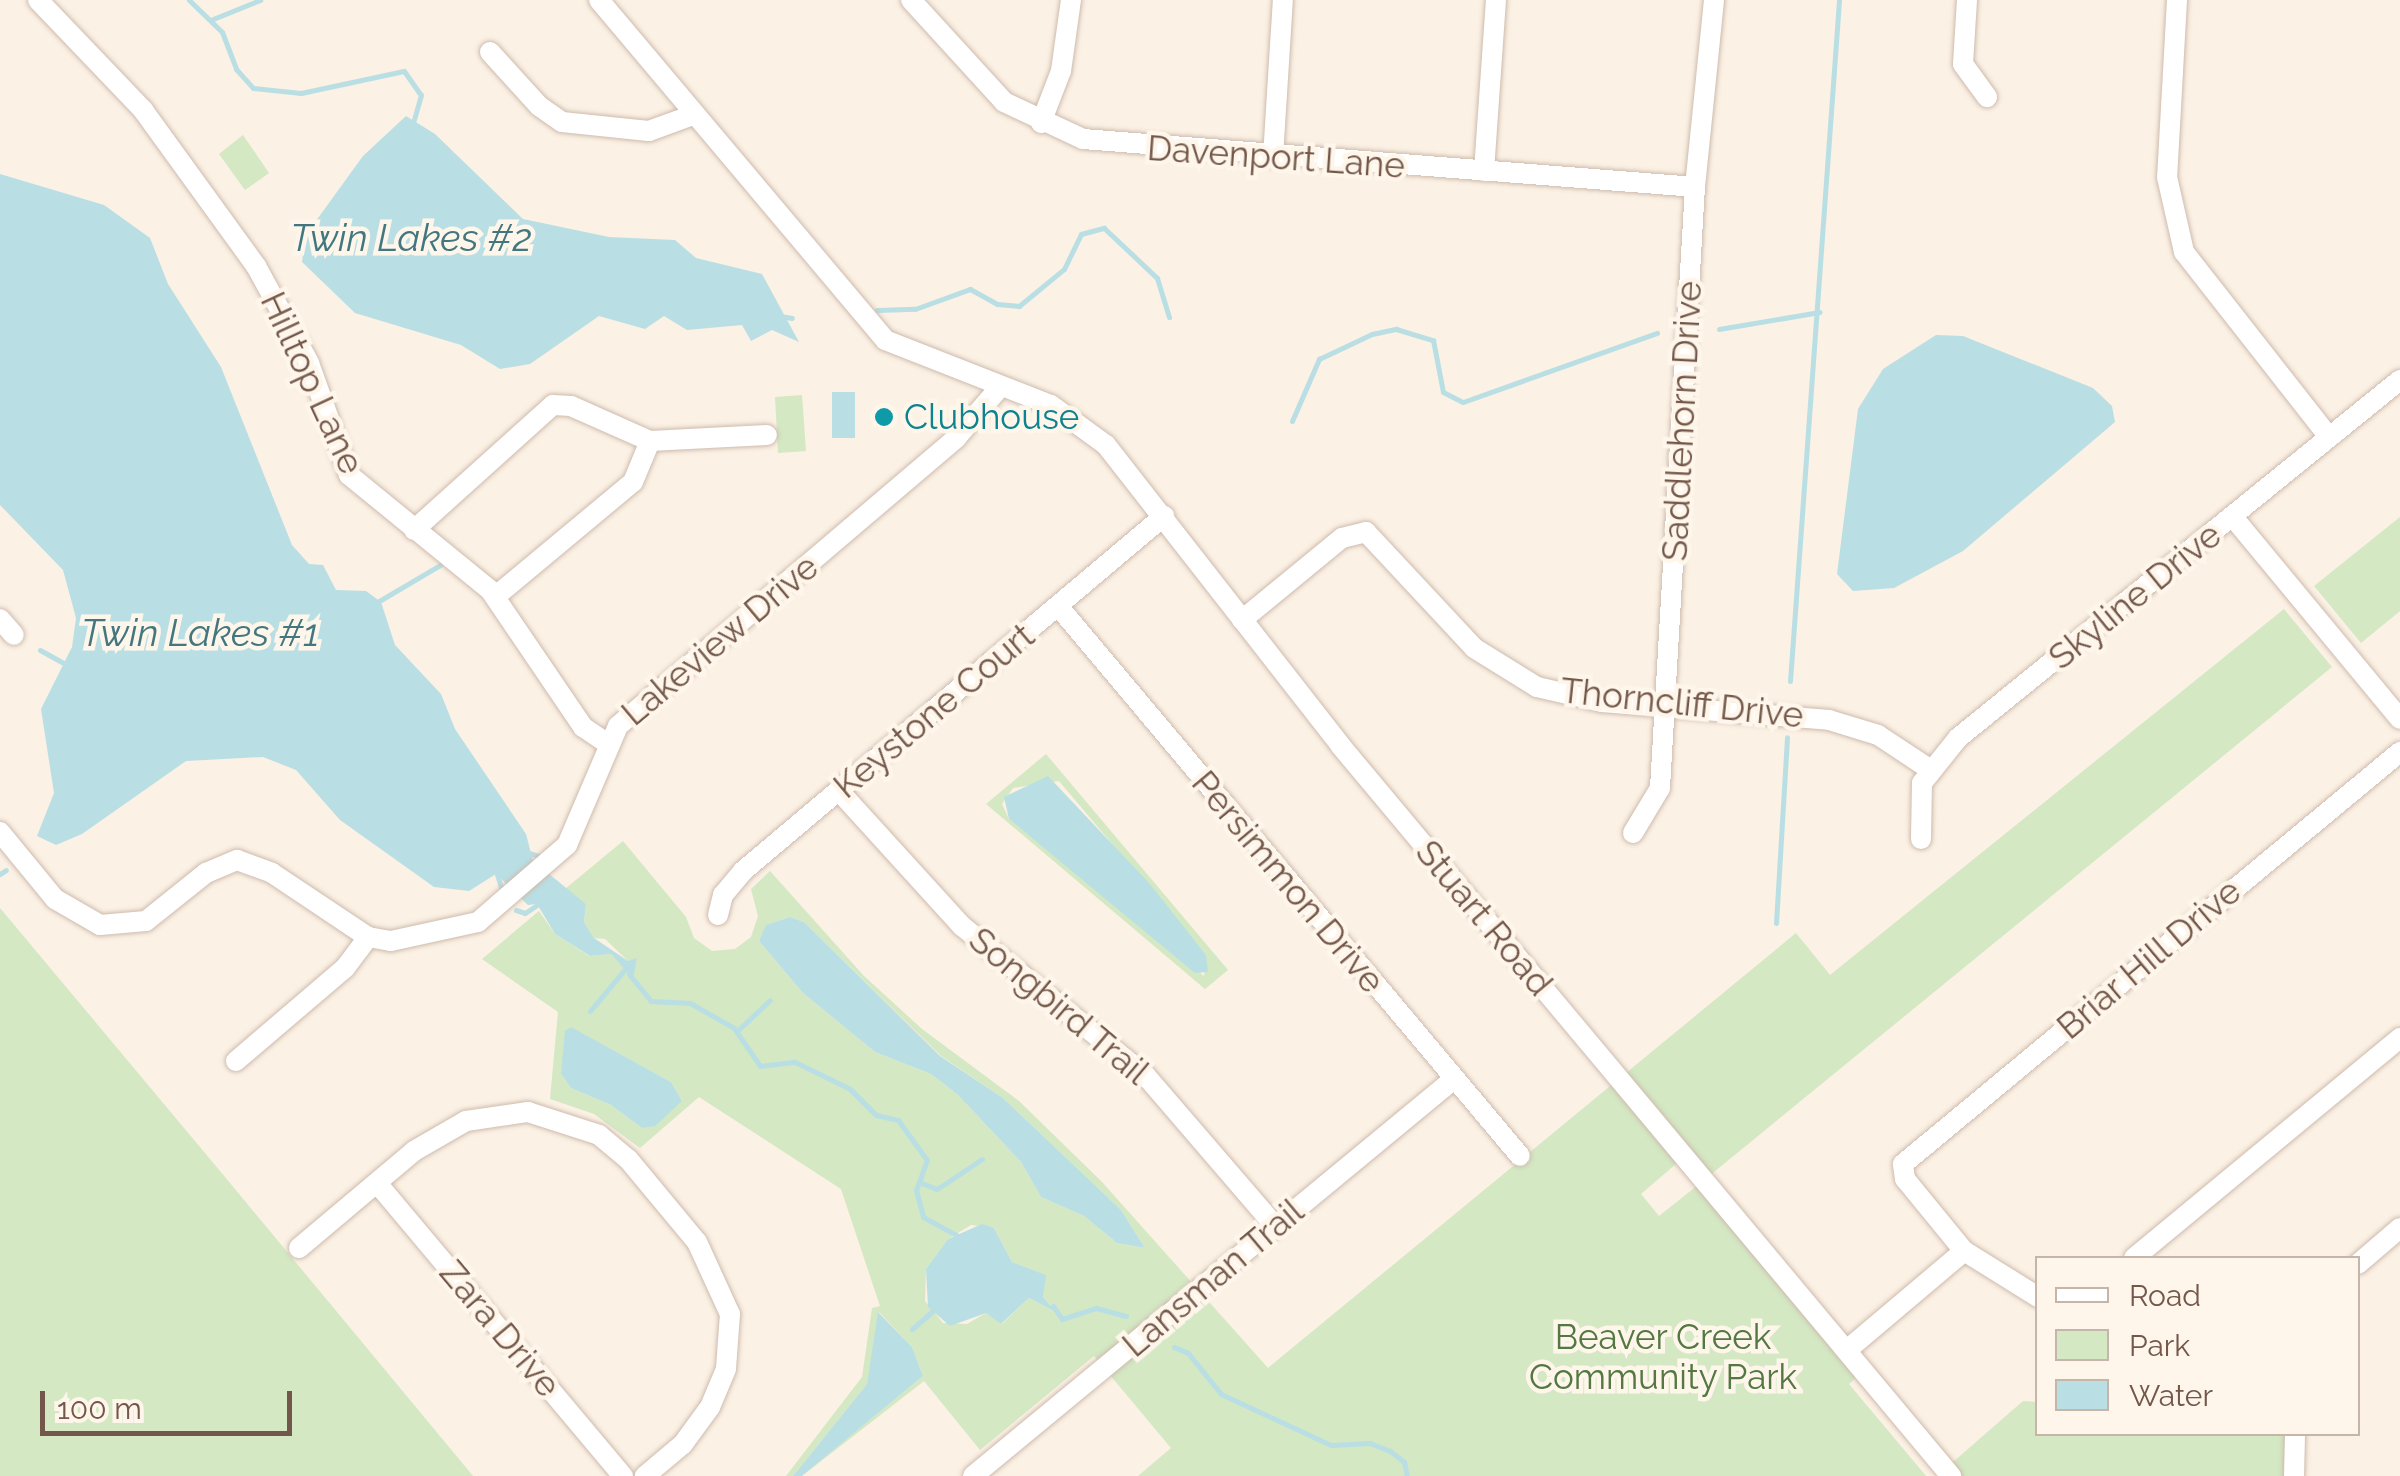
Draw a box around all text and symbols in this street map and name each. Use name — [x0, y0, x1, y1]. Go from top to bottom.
street label: Davenport Lane — [1146, 127, 1406, 187]
water label: Twin Lakes #2 — [290, 215, 532, 261]
street label: Saddlehorn Drive — [1654, 280, 1710, 562]
street label: Hilltop Lane — [252, 285, 372, 481]
place label: Clubhouse — [904, 396, 1079, 438]
marker: Clubhouse — [873, 406, 895, 428]
street label: Skyline Drive — [2040, 514, 2230, 678]
street label: Lakeview Drive — [613, 545, 827, 735]
water label: Twin Lakes #1 — [81, 610, 319, 656]
street label: Keystone Court — [825, 615, 1043, 807]
street label: Thorncliff Drive — [1558, 669, 1806, 737]
street label: Persimmon Drive — [1183, 762, 1393, 1002]
street label: Stuart Road — [1407, 832, 1561, 1004]
street label: Briar Hill Drive — [2048, 869, 2250, 1049]
street label: Songbird Trail — [960, 918, 1158, 1094]
street label: Lansman Trail — [1114, 1190, 1312, 1366]
street label: Zara Drive — [431, 1252, 569, 1406]
legend — [2035, 1256, 2360, 1436]
text: Road — [2129, 1278, 2201, 1313]
park label: Beaver Creek Community Park — [1528, 1316, 1798, 1398]
text: Park — [2129, 1328, 2190, 1363]
scale bar — [45, 1371, 298, 1433]
text: Water — [2129, 1378, 2213, 1413]
text: 100 m — [57, 1391, 142, 1426]

